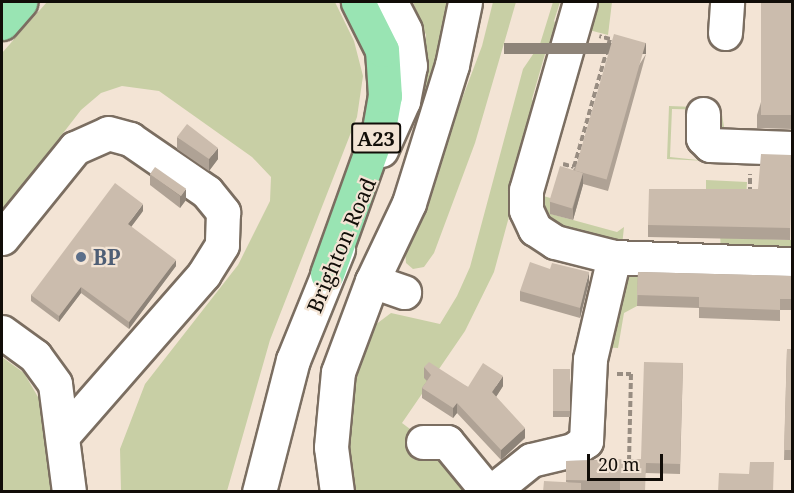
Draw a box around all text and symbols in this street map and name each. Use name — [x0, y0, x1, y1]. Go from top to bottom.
road number: A23 — [350, 121, 401, 155]
street label: Brighton Road — [301, 174, 381, 316]
place label: BP — [93, 244, 121, 270]
marker: BP — [74, 250, 88, 264]
scale bar — [590, 442, 666, 480]
text: 20 m — [598, 452, 640, 476]

